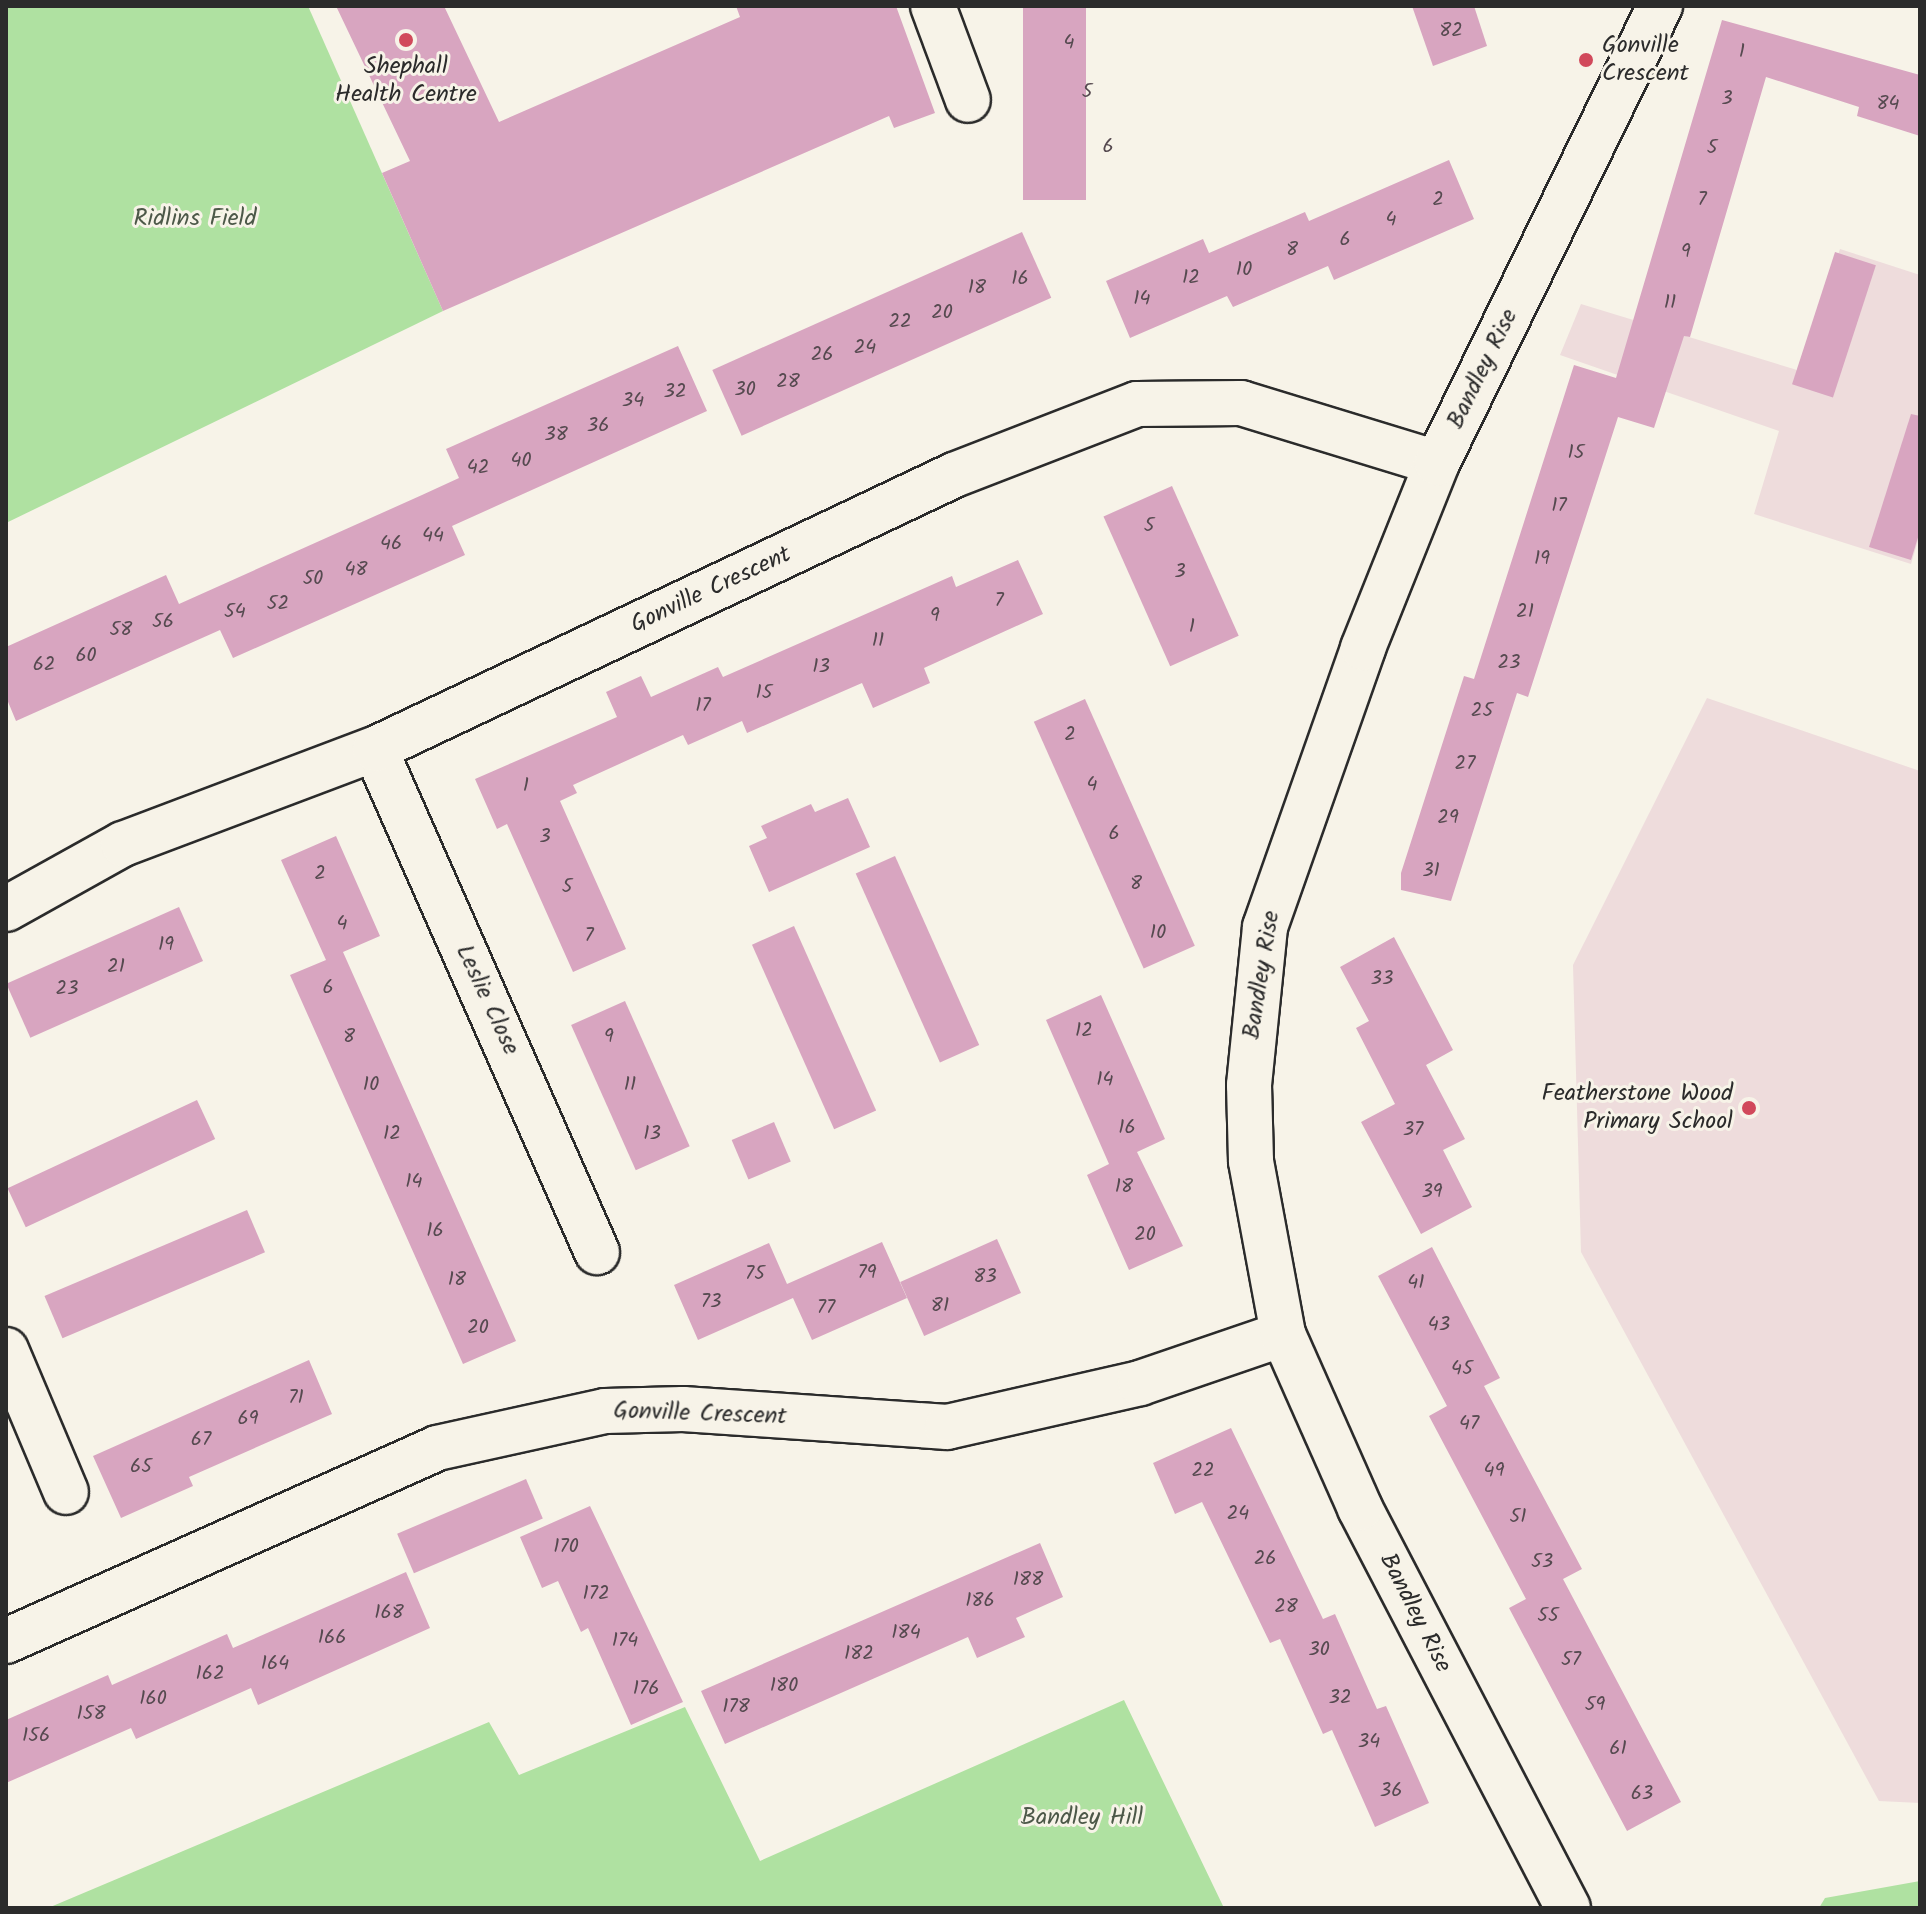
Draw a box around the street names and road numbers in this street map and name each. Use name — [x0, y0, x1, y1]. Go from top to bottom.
street label: Bandley Rise — [1442, 304, 1524, 434]
street label: Gonville Crescent — [626, 540, 796, 640]
street label: Bandley Rise — [1238, 909, 1286, 1041]
street label: Leslie Close — [449, 940, 525, 1060]
street label: Gonville Crescent — [613, 1397, 787, 1431]
street label: Bandley Rise — [1373, 1549, 1457, 1677]

